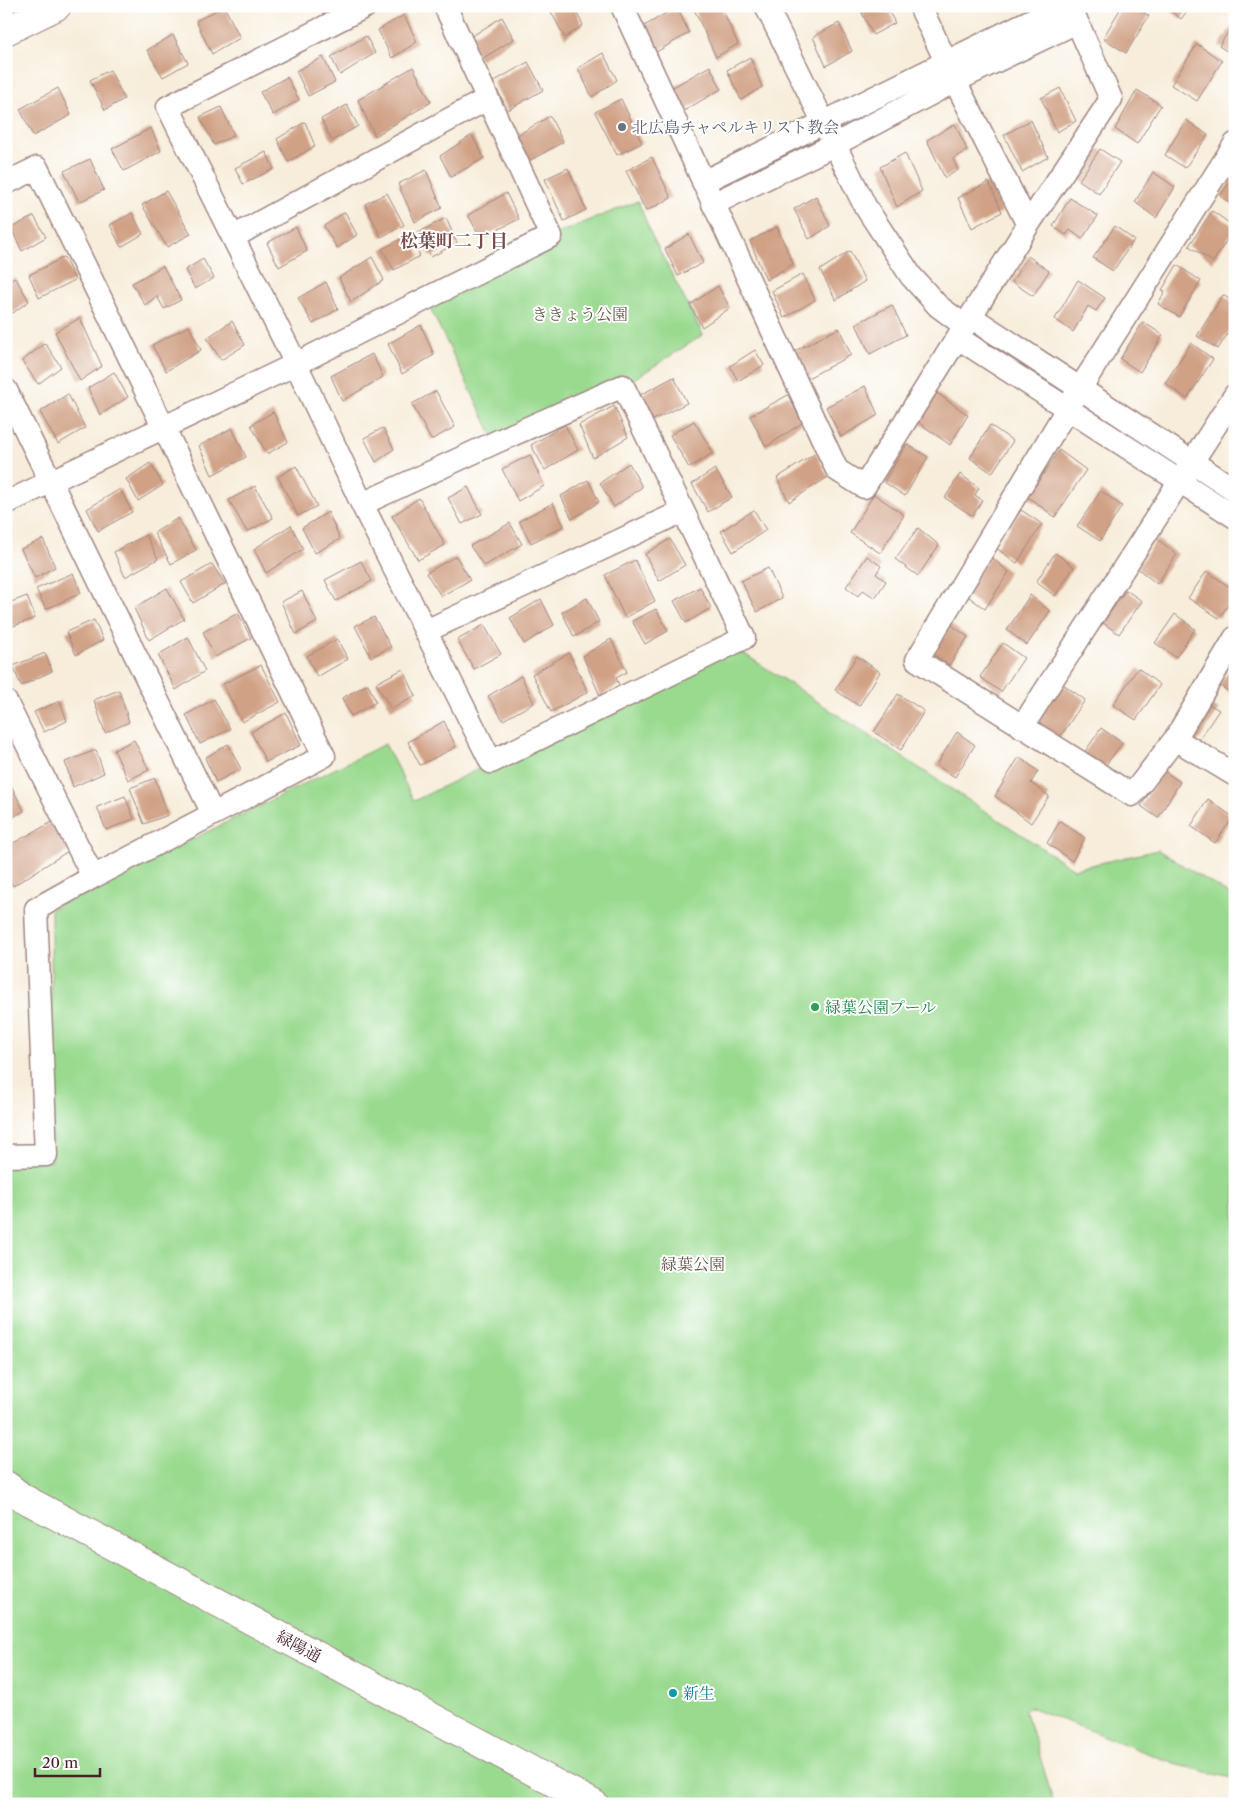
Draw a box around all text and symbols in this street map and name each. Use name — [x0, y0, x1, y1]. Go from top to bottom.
place label: 北広島チャペルキリスト教会 — [632, 117, 839, 137]
marker: 北広島チャペルキリスト教会 — [616, 121, 628, 133]
district label: 松葉町二丁目 — [400, 230, 508, 252]
park label: ききょう公園 — [532, 304, 628, 324]
place label: 緑葉公園プール — [825, 997, 936, 1017]
marker: 緑葉公園プール — [809, 1001, 821, 1013]
park label: 緑葉公園 — [661, 1254, 725, 1274]
street label: 緑陽通 — [273, 1626, 325, 1666]
place label: 新生 — [683, 1683, 715, 1703]
marker: 新生 — [667, 1687, 679, 1699]
scale bar — [35, 1745, 100, 1777]
text: 20 m — [42, 1753, 78, 1772]

